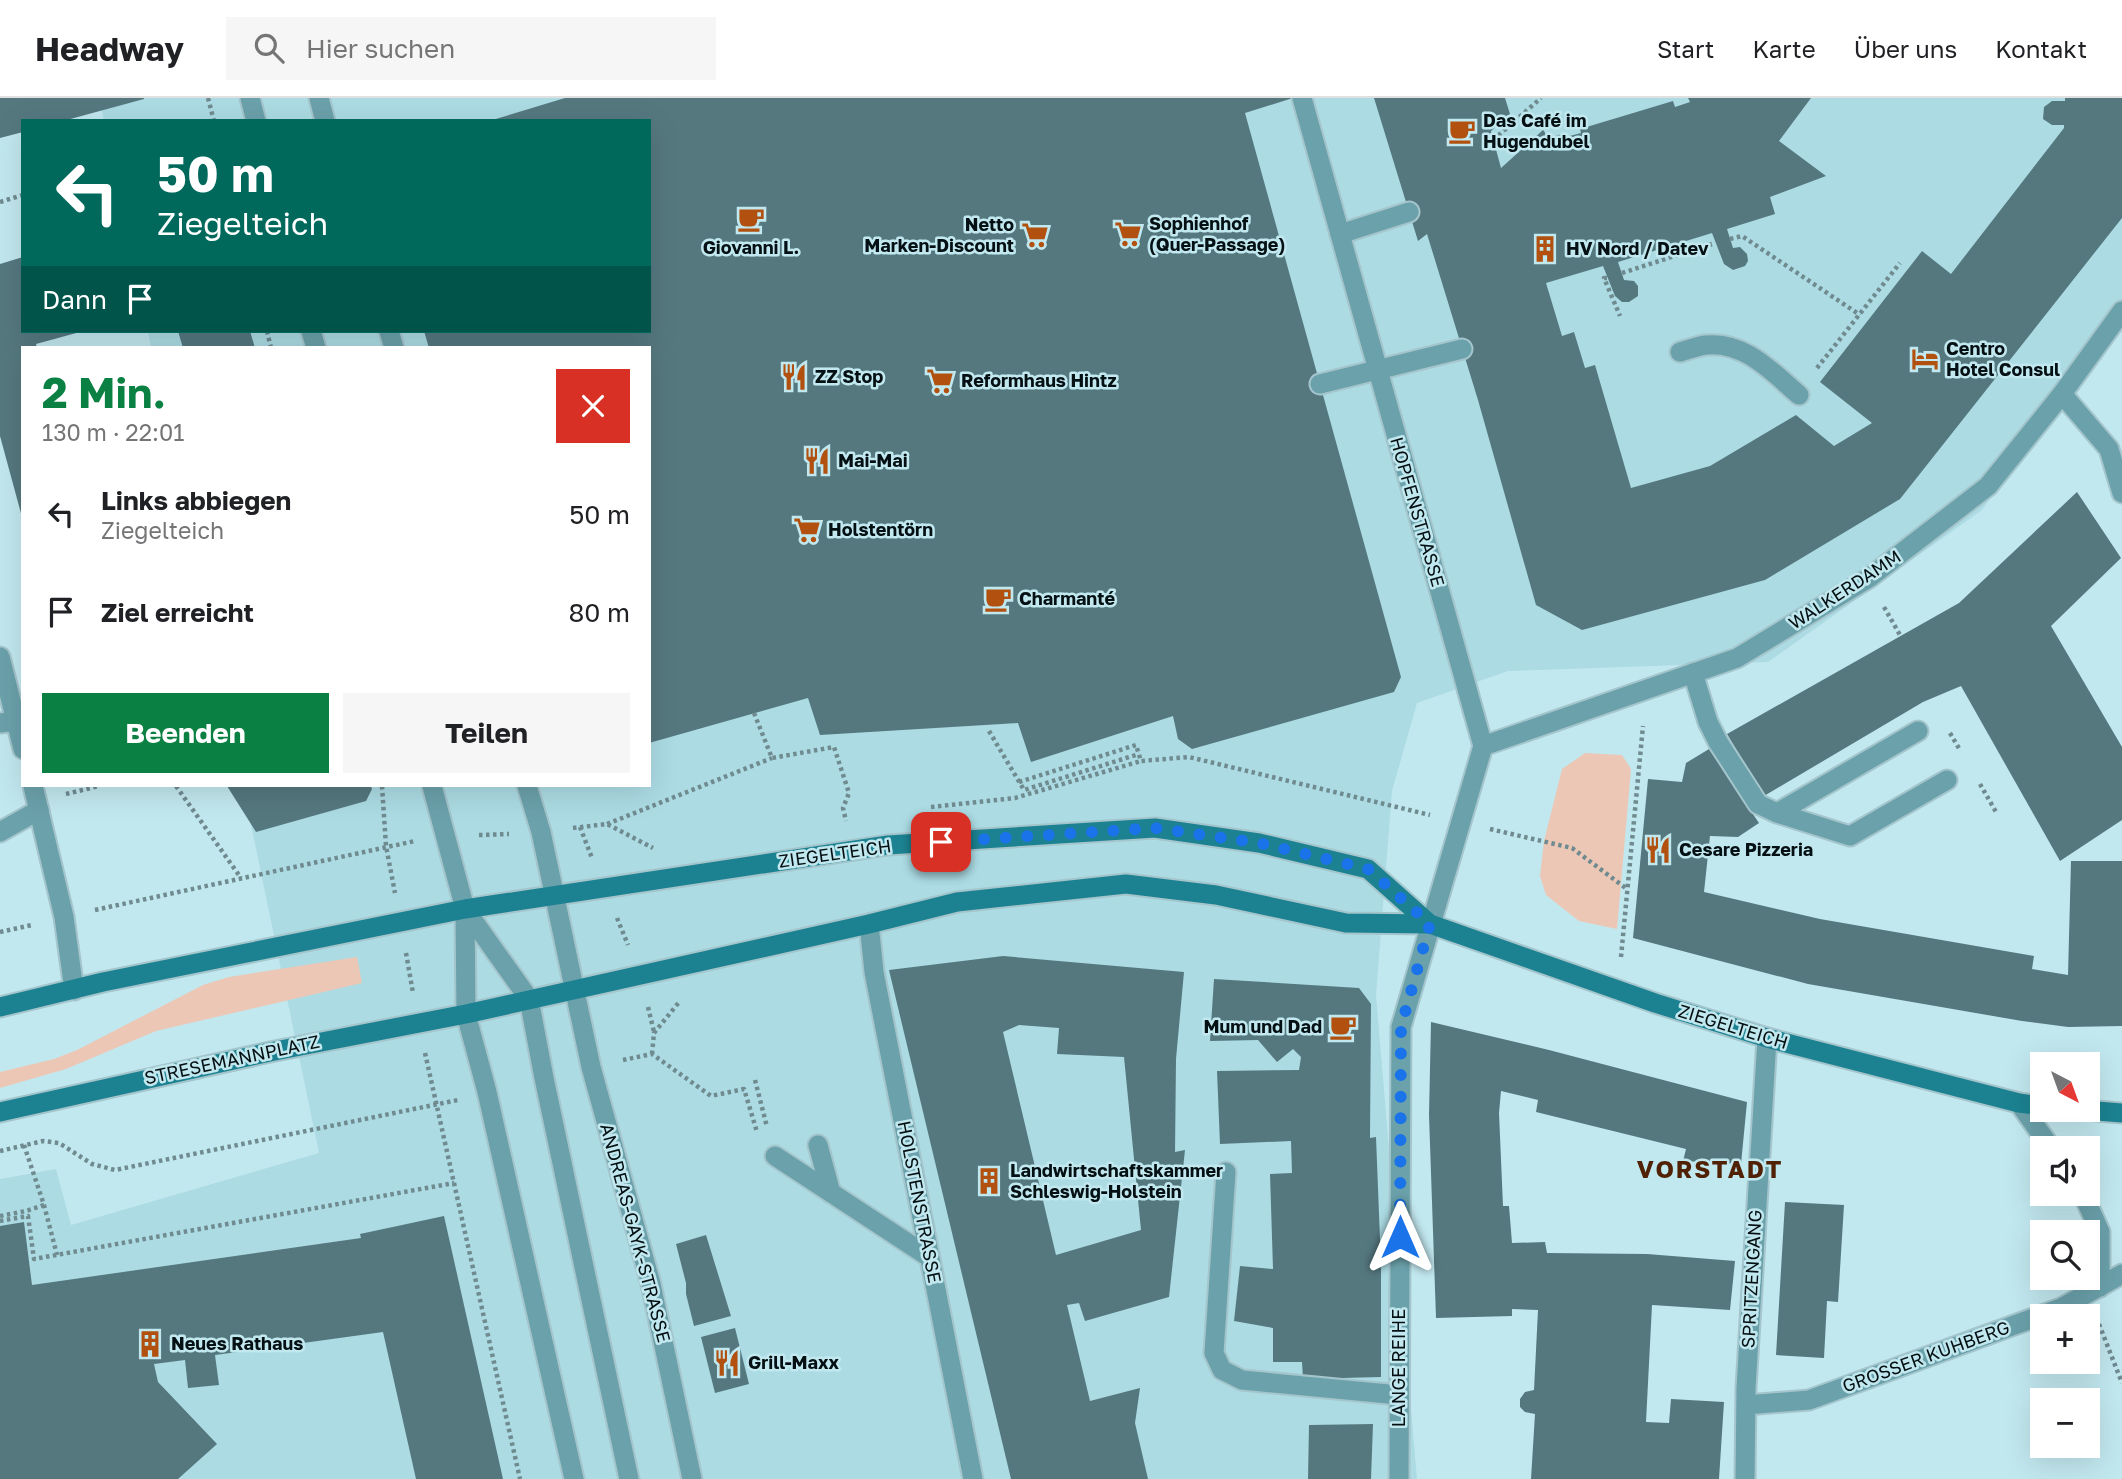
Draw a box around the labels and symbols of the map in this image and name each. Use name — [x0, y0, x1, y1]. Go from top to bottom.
place label: Das Café im Hugendubel — [1483, 109, 1589, 152]
cafe icon: Das Café im Hugendubel — [1447, 116, 1477, 146]
cafe icon: Giovanni L. — [736, 204, 766, 234]
place label: Sophienhof (Quer-Passage) — [1149, 212, 1285, 255]
place label: Netto Marken-Discount — [864, 213, 1014, 256]
supermarket icon: Sophienhof (Quer-Passage) — [1113, 219, 1143, 249]
supermarket icon: Netto Marken-Discount — [1020, 220, 1050, 250]
building icon: HV Nord / Datev — [1530, 234, 1560, 264]
place label: Giovanni L. — [703, 236, 799, 258]
place label: HV Nord / Datev — [1566, 237, 1709, 259]
place label: Centro Hotel Consul — [1946, 337, 2060, 380]
hotel icon: Centro Hotel Consul — [1910, 344, 1940, 374]
restaurant icon: ZZ Stop — [779, 362, 809, 392]
place label: ZZ Stop — [815, 365, 883, 387]
supermarket icon: Reformhaus Hintz — [925, 366, 955, 396]
place label: Reformhaus Hintz — [961, 369, 1117, 391]
street label: HOPFENSTRASSE — [1386, 434, 1450, 589]
restaurant icon: Mai-Mai — [802, 446, 832, 476]
place label: Mai-Mai — [838, 449, 908, 471]
supermarket icon: Holstentörn — [792, 515, 822, 545]
place label: Holstentörn — [828, 518, 933, 540]
street label: WALKERDAMM — [1784, 545, 1905, 634]
cafe icon: Charmanté — [983, 584, 1013, 614]
place label: Charmanté — [1019, 587, 1115, 609]
pin — [911, 812, 971, 872]
street label: ZIEGELTEICH — [777, 834, 893, 872]
restaurant icon: Cesare Pizzeria — [1643, 835, 1673, 865]
place label: Cesare Pizzeria — [1679, 838, 1813, 860]
street label: ZIEGELTEICH — [1676, 999, 1791, 1053]
cafe icon: Mum und Dad — [1328, 1012, 1358, 1042]
place label: Mum und Dad — [1203, 1015, 1322, 1037]
street label: STRESEMANNPLATZ — [142, 1030, 321, 1088]
north arrow — [2030, 1052, 2100, 1122]
street label: HOLSTENSTRASSE — [893, 1119, 946, 1285]
street label: ANDREAS-GAYK-STRASSE — [596, 1121, 676, 1345]
district label: VORSTADT — [1637, 1154, 1783, 1183]
place label: Landwirtschaftskammer Schleswig-Holstein — [1010, 1159, 1223, 1202]
building icon: Landwirtschaftskammer Schleswig-Holstein — [974, 1166, 1004, 1196]
position arrow — [1363, 1200, 1437, 1274]
street label: SPRITZENGANG — [1736, 1209, 1766, 1349]
street label: LANGE REIHE — [1387, 1309, 1409, 1427]
street label: GROSSER KUHBERG — [1839, 1316, 2012, 1397]
building icon: Neues Rathaus — [135, 1329, 165, 1359]
place label: Neues Rathaus — [171, 1332, 303, 1354]
restaurant icon: Grill-Maxx — [712, 1348, 742, 1378]
place label: Grill-Maxx — [748, 1351, 840, 1373]

